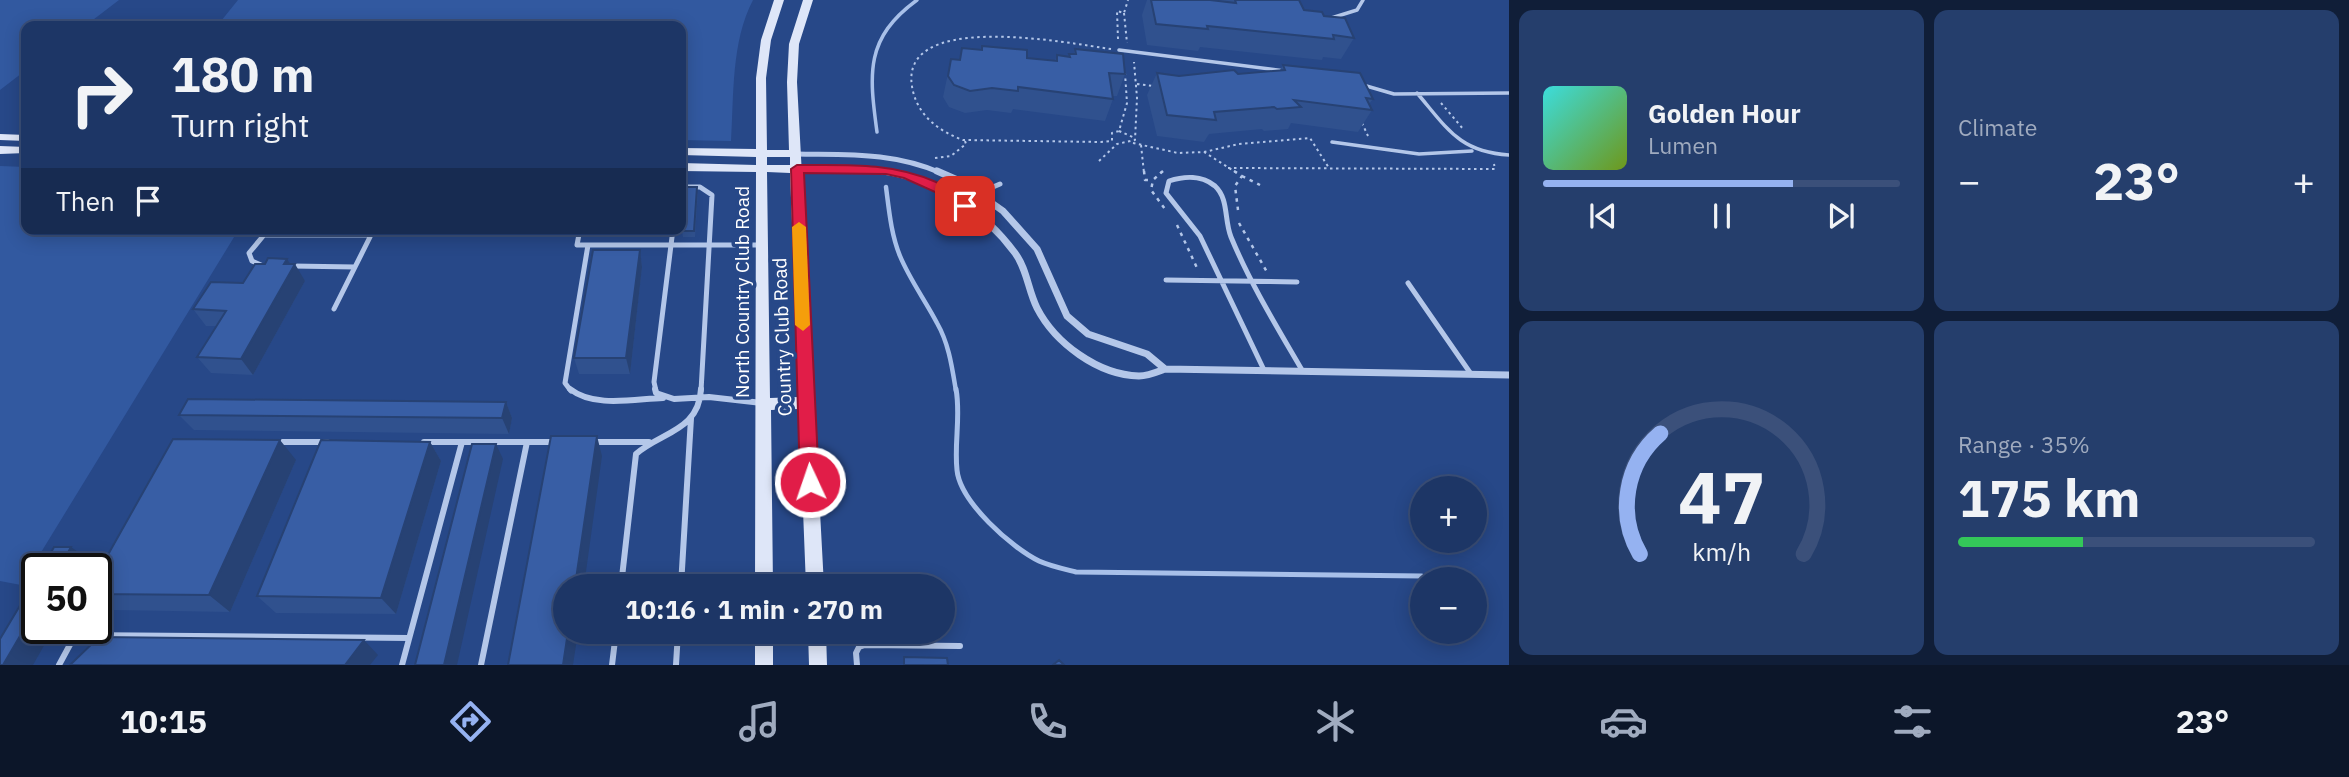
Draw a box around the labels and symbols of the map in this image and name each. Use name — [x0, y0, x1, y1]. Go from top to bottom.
pin — [935, 176, 995, 236]
street label: North Country Club Road — [730, 186, 754, 398]
street label: Country Club Road — [767, 257, 797, 417]
position arrow — [773, 445, 847, 519]
speed limit sign: 50 — [21, 553, 112, 644]

